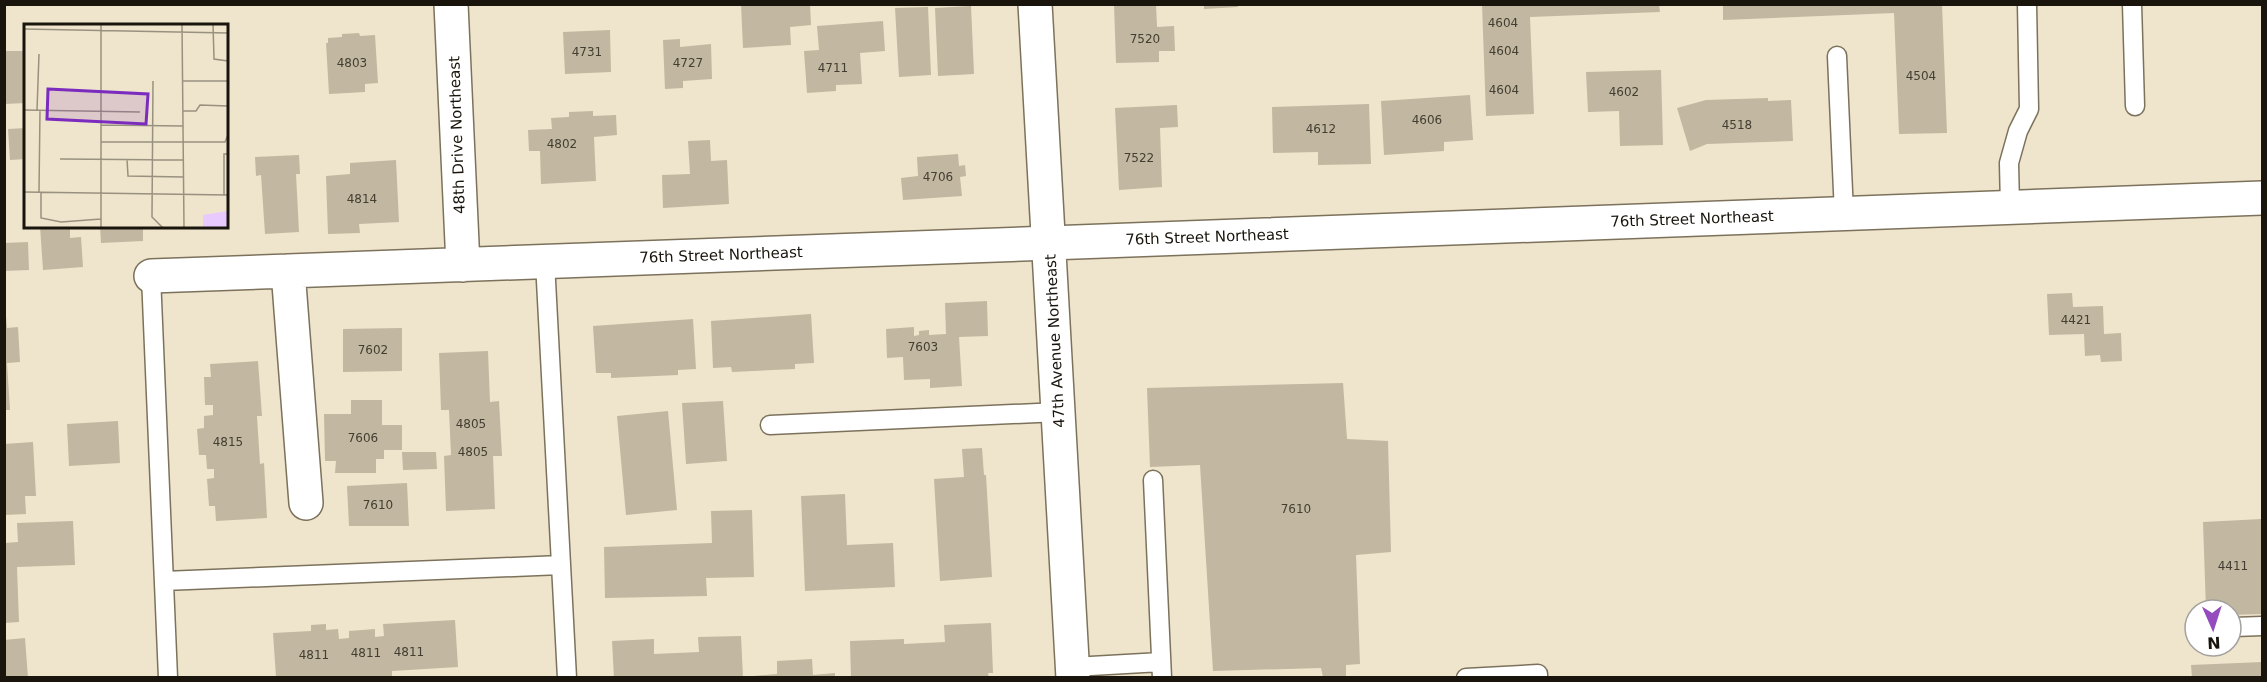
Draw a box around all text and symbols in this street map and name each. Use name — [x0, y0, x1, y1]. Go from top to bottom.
house number: 4604 — [1488, 16, 1518, 30]
inset map — [24, 24, 228, 228]
house number: 7520 — [1130, 32, 1160, 46]
house number: 4604 — [1489, 44, 1519, 58]
house number: 4731 — [572, 45, 602, 59]
house number: 4803 — [337, 56, 367, 70]
street label: 48th Drive Northeast — [445, 56, 469, 214]
house number: 4727 — [673, 56, 703, 70]
house number: 4711 — [818, 61, 848, 75]
house number: 4504 — [1906, 69, 1936, 83]
house number: 4604 — [1489, 83, 1519, 97]
house number: 4602 — [1609, 85, 1639, 99]
house number: 4606 — [1412, 113, 1442, 127]
house number: 4518 — [1722, 118, 1752, 132]
house number: 4612 — [1306, 122, 1336, 136]
house number: 4802 — [547, 137, 577, 151]
house number: 7522 — [1124, 151, 1154, 165]
house number: 4706 — [923, 170, 953, 184]
house number: 4814 — [347, 192, 377, 206]
street label: 76th Street Northeast — [1610, 207, 1774, 231]
street label: 76th Street Northeast — [1125, 225, 1289, 249]
street label: 76th Street Northeast — [639, 243, 803, 267]
street label: 47th Avenue Northeast — [1041, 254, 1069, 428]
house number: 4421 — [2061, 313, 2091, 327]
house number: 7603 — [908, 340, 938, 354]
house number: 7602 — [358, 343, 388, 357]
house number: 4805 — [456, 417, 486, 431]
house number: 7606 — [348, 431, 378, 445]
house number: 4815 — [213, 435, 243, 449]
house number: 4805 — [458, 445, 488, 459]
house number: 7610 — [363, 498, 393, 512]
house number: 7610 — [1281, 502, 1311, 516]
house number: 4411 — [2218, 559, 2248, 573]
north arrow — [2183, 598, 2243, 658]
text: N — [2207, 633, 2221, 652]
house number: 4811 — [394, 645, 424, 659]
house number: 4811 — [351, 646, 381, 660]
house number: 4811 — [299, 648, 329, 662]

